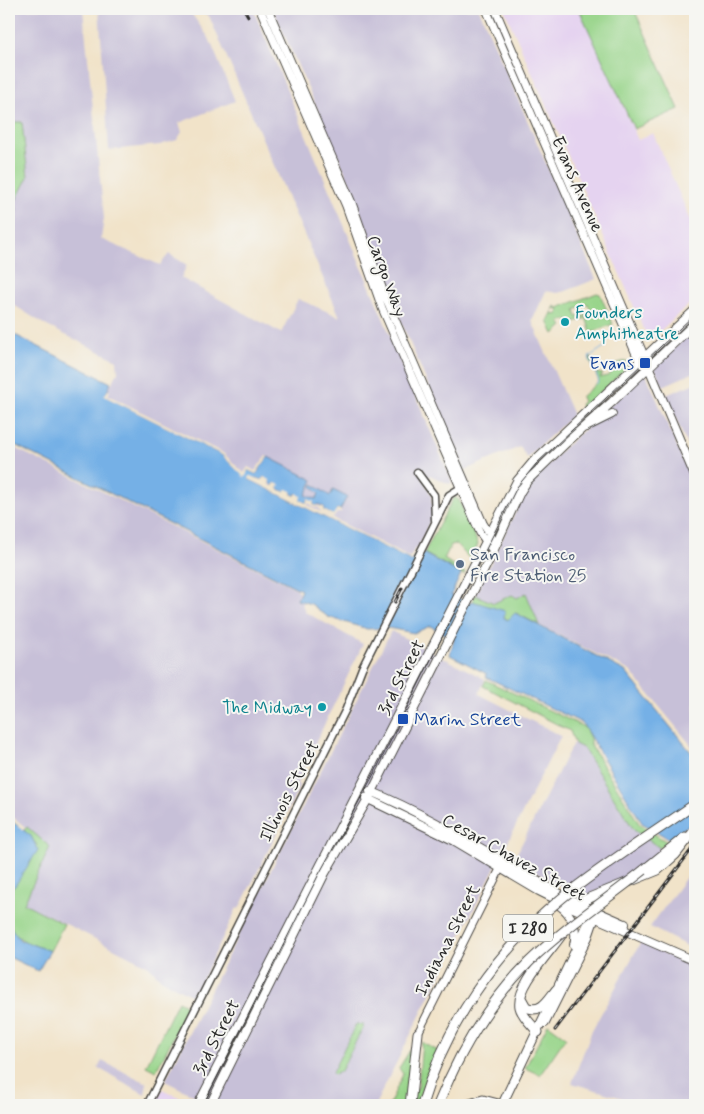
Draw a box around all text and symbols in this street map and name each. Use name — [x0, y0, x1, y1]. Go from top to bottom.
street label: Evans Avenue — [545, 132, 609, 236]
street label: Cargo Way — [359, 232, 412, 321]
place label: Founders Amphitheatre — [575, 301, 679, 346]
marker: Founders Amphitheatre — [559, 316, 571, 328]
place label: Evans — [589, 352, 634, 376]
marker: Evans — [638, 356, 652, 370]
place label: San Francisco Fire Station 25 — [470, 543, 586, 588]
marker: San Francisco Fire Station 25 — [454, 558, 466, 570]
street label: 3rd Street — [373, 636, 431, 719]
place label: The Midway — [222, 696, 312, 720]
marker: The Midway — [316, 701, 328, 713]
place label: Marin Street — [414, 708, 522, 732]
marker: Marin Street — [396, 712, 410, 726]
street label: Illinois Street — [254, 737, 326, 846]
street label: Cesar Chavez Street — [437, 808, 590, 908]
street label: Indiana Street — [409, 880, 487, 1000]
road number: I 280 — [503, 914, 553, 941]
street label: 3rd Street — [188, 996, 246, 1079]

